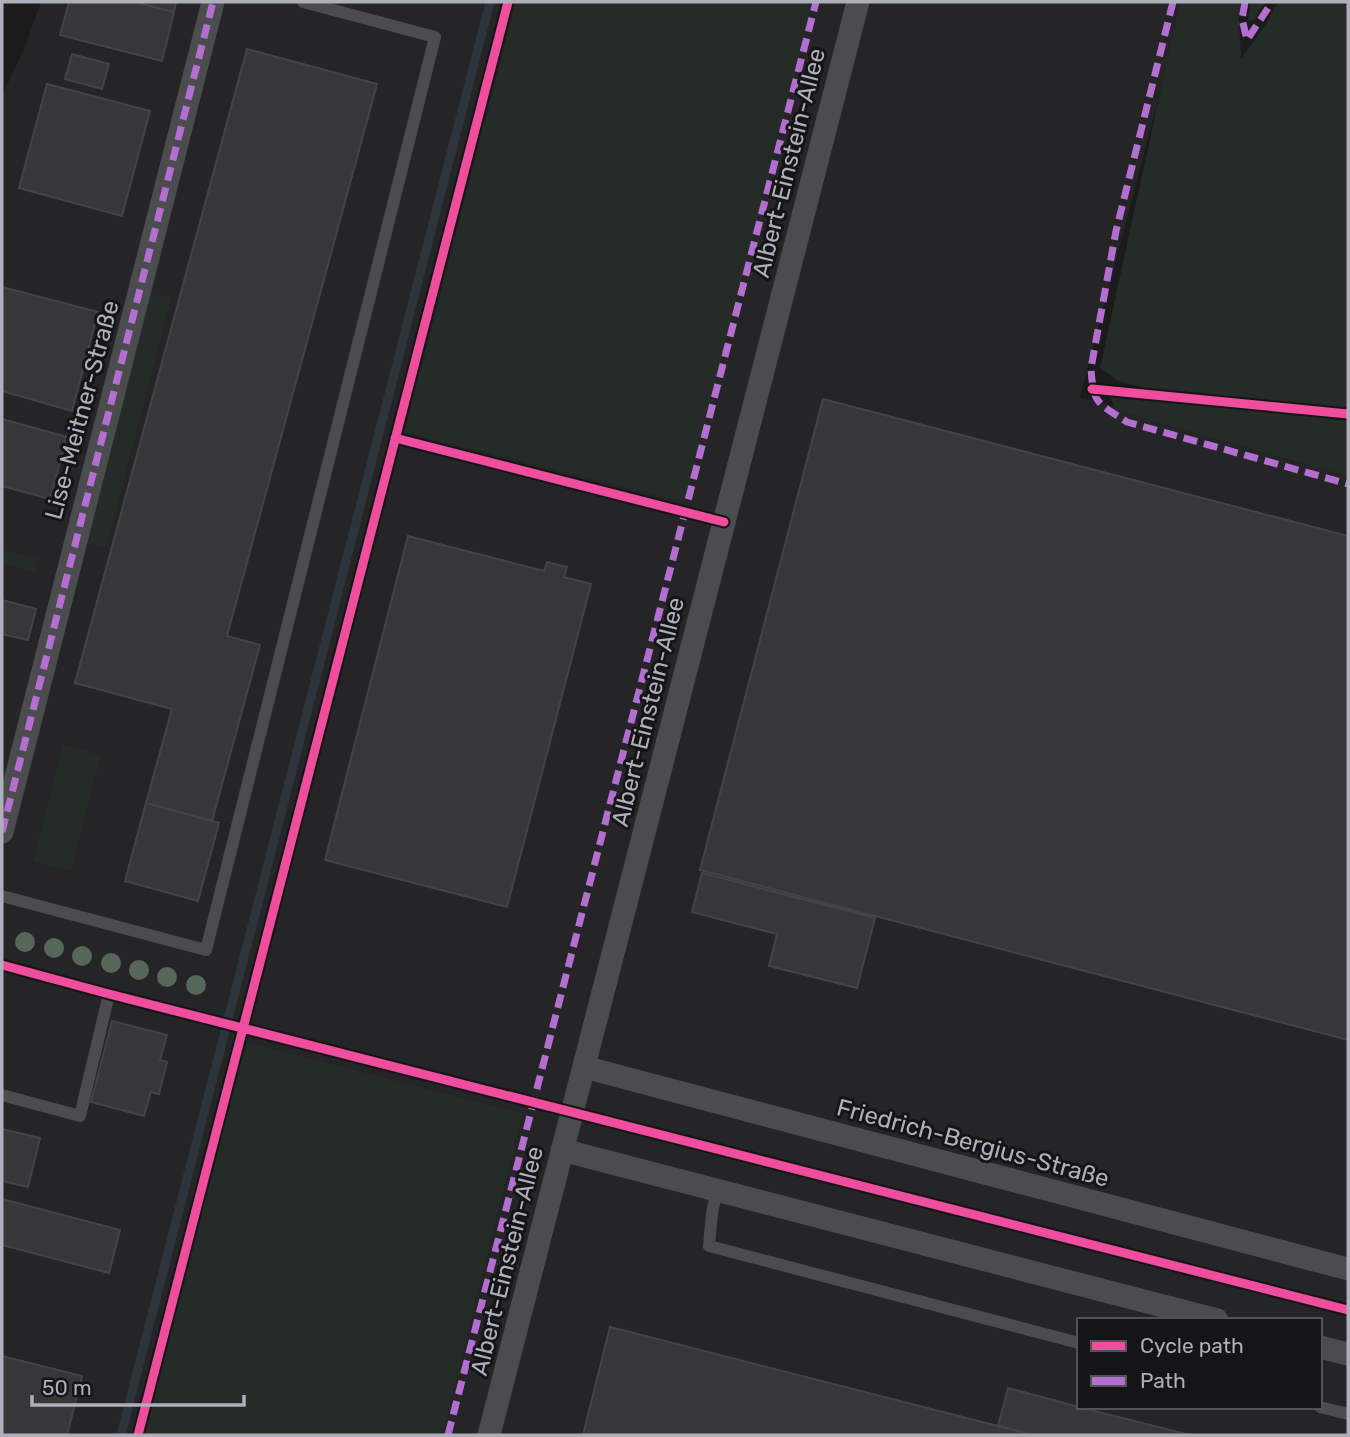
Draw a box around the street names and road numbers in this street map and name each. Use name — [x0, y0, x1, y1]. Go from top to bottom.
street label: Albert-Einstein-Allee — [747, 45, 831, 281]
street label: Lise-Meitner-Straße — [39, 297, 125, 523]
street label: Albert-Einstein-Allee — [606, 594, 690, 830]
street label: Friedrich-Bergius-Straße — [834, 1093, 1112, 1193]
street label: Albert-Einstein-Allee — [465, 1143, 549, 1379]

